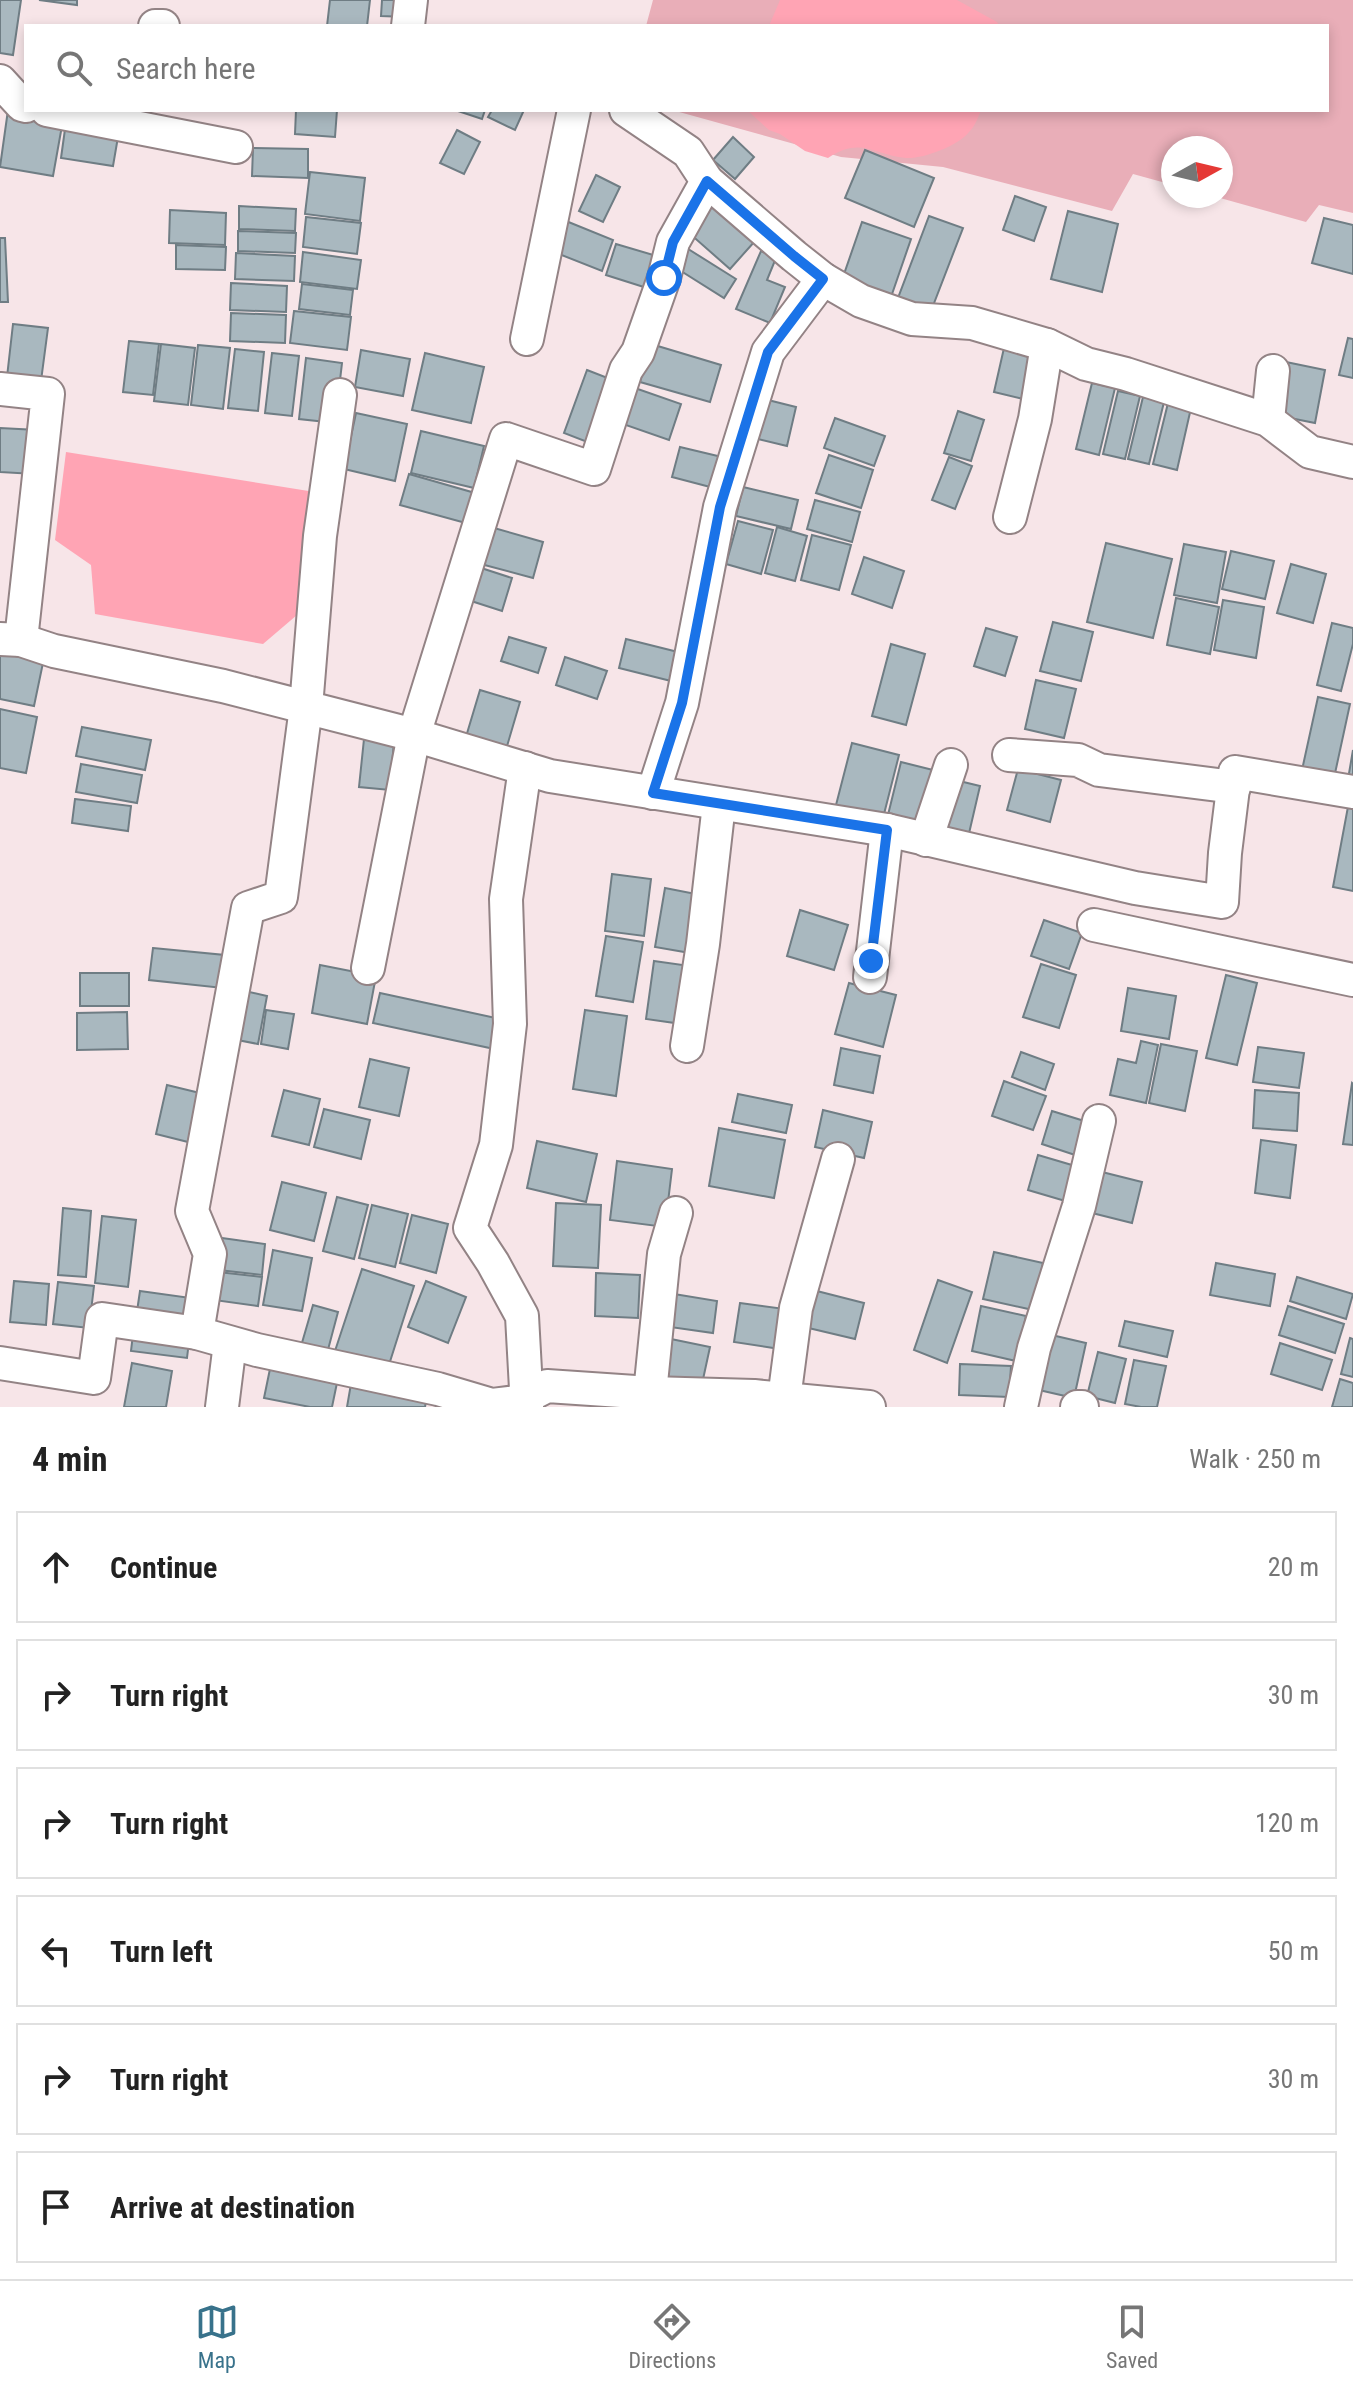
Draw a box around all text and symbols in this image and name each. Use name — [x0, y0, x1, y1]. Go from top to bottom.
search box — [24, 24, 1329, 112]
icon: search — [52, 46, 96, 90]
text: Search here — [116, 51, 256, 86]
north arrow — [1161, 136, 1233, 208]
route start — [646, 260, 682, 296]
route end — [853, 943, 889, 979]
text: 4 min — [32, 1439, 108, 1479]
text: Walk · 250 m — [1189, 1444, 1321, 1474]
icon: ahead — [34, 1545, 78, 1589]
text: Continue — [110, 1550, 217, 1585]
text: 20 m — [1268, 1552, 1319, 1582]
icon: right — [34, 1673, 78, 1717]
text: Turn right — [110, 1678, 228, 1713]
text: 30 m — [1268, 1680, 1319, 1710]
icon: right — [34, 1801, 78, 1845]
text: Turn right — [110, 1806, 228, 1841]
text: 120 m — [1255, 1808, 1319, 1838]
icon: left — [34, 1929, 78, 1973]
text: Turn left — [110, 1934, 213, 1969]
text: 50 m — [1268, 1936, 1319, 1966]
icon: right — [34, 2057, 78, 2101]
text: Turn right — [110, 2062, 228, 2097]
text: 30 m — [1268, 2064, 1319, 2094]
icon: arrive — [34, 2185, 78, 2229]
text: Arrive at destination — [110, 2190, 355, 2225]
tab: Map — [195, 2300, 239, 2373]
tab: Directions — [628, 2300, 716, 2373]
tab: Saved — [1106, 2300, 1158, 2373]

